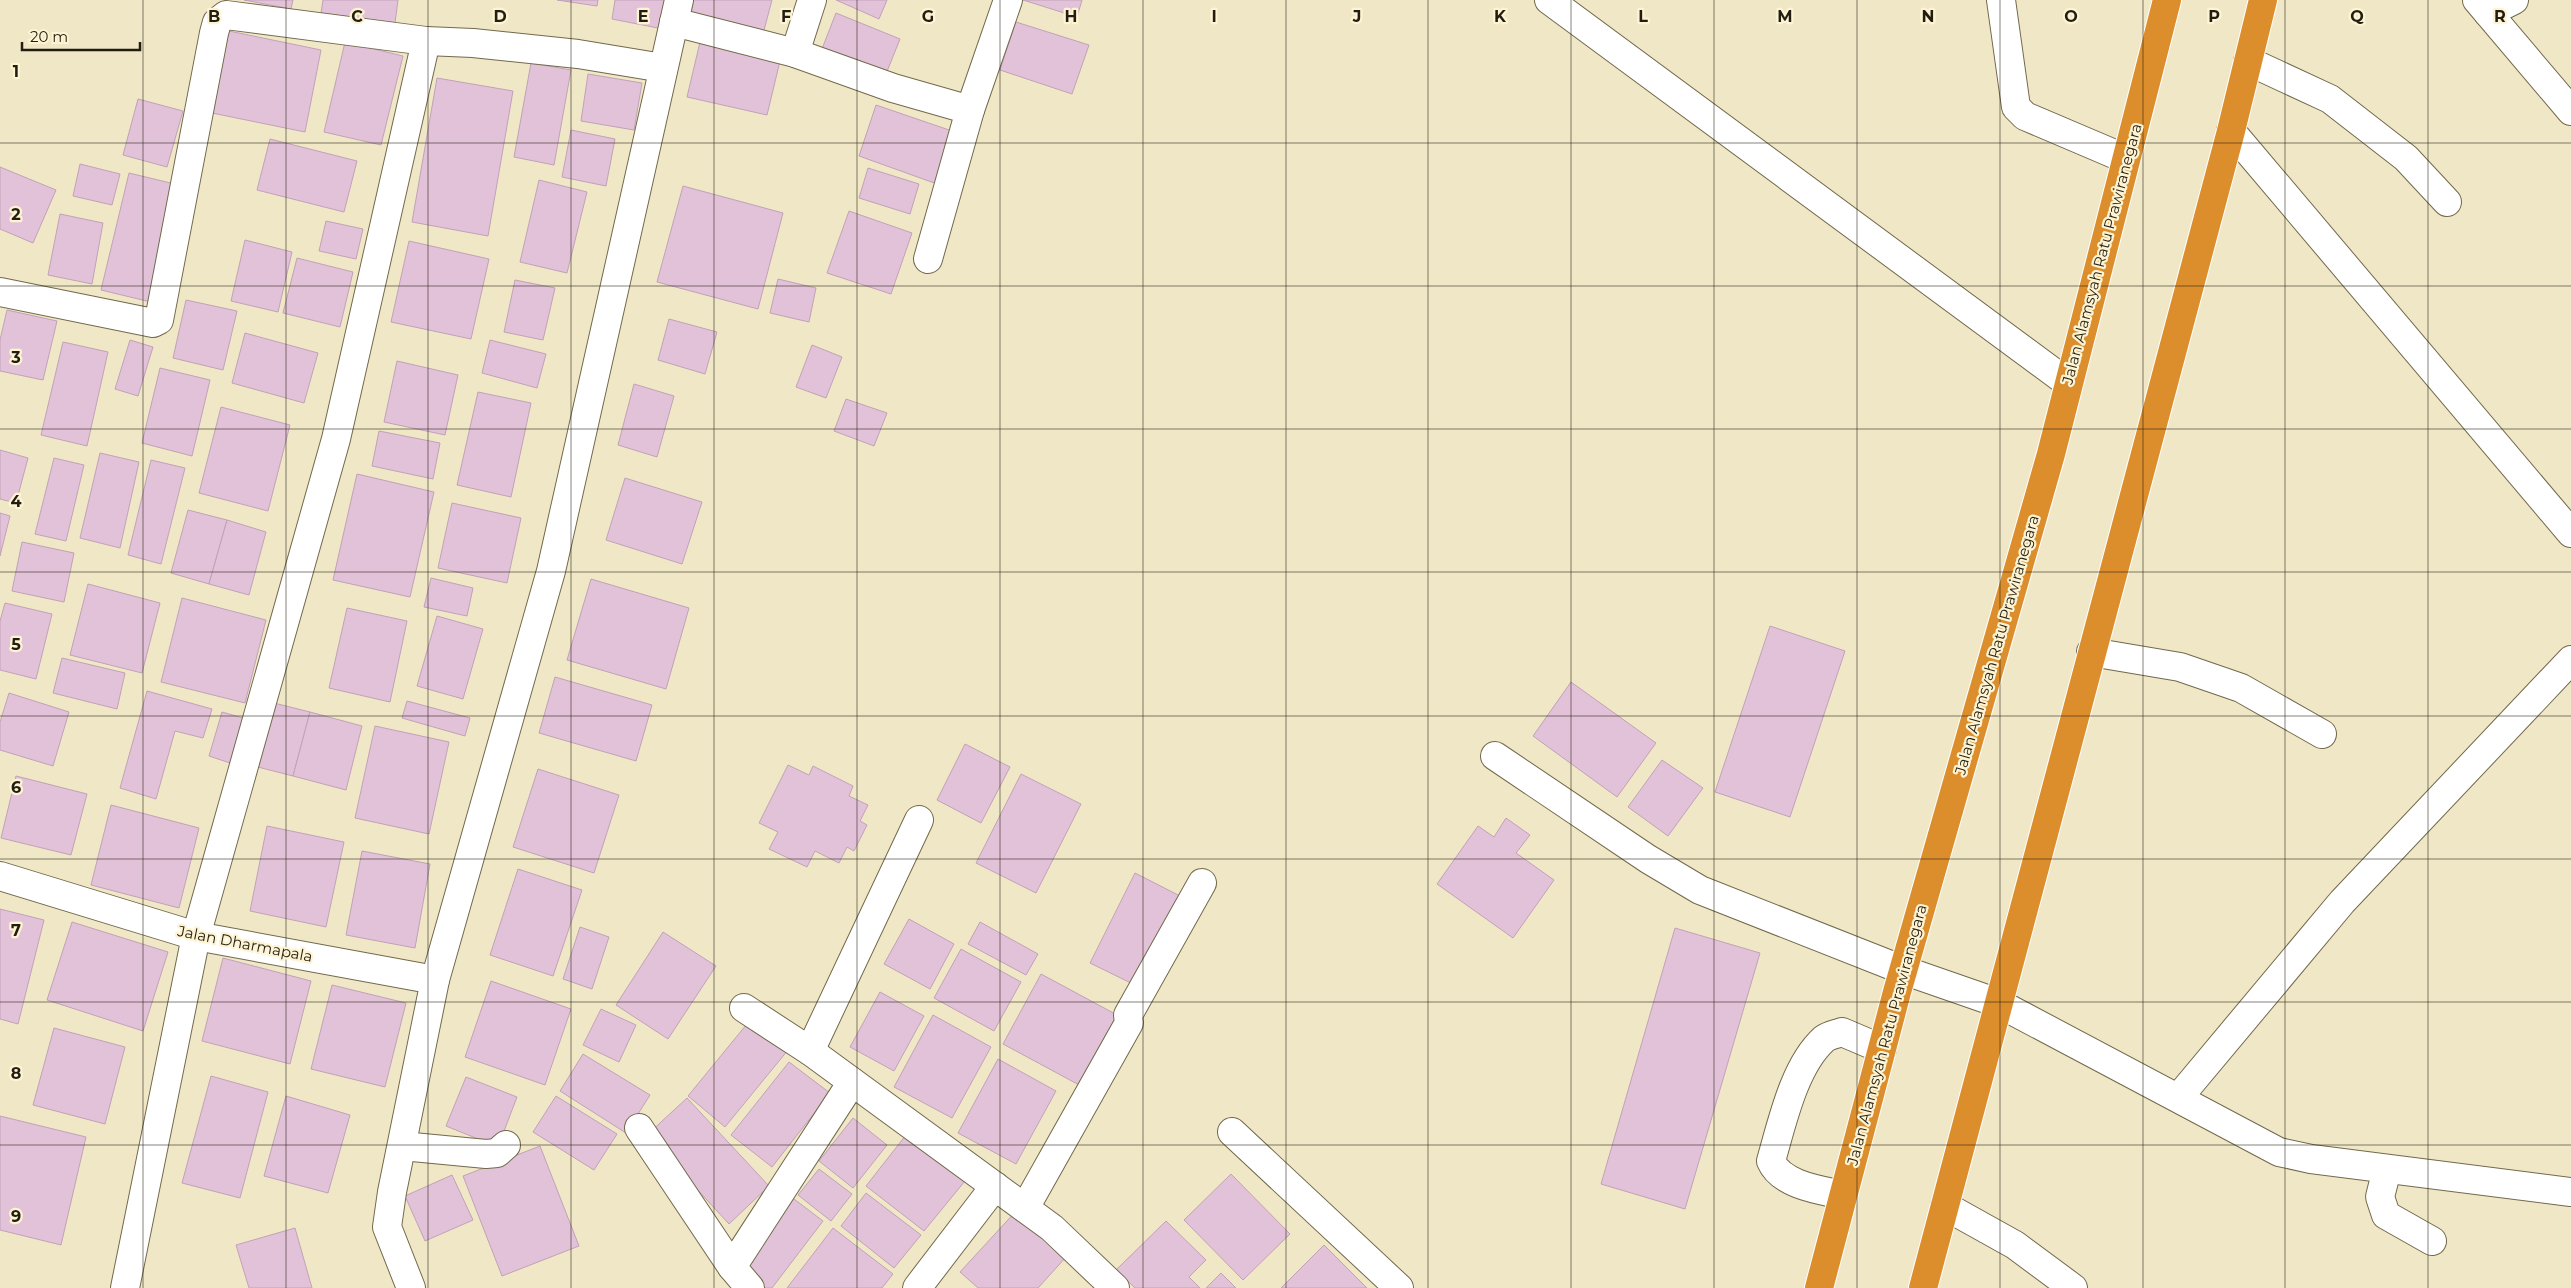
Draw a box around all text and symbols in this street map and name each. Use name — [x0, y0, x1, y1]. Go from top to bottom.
text: B — [208, 7, 220, 26]
text: C — [351, 7, 363, 26]
text: D — [493, 7, 507, 26]
text: E — [638, 7, 648, 26]
text: F — [781, 7, 791, 26]
text: G — [922, 7, 934, 26]
text: H — [1065, 7, 1077, 26]
text: I — [1211, 7, 1217, 26]
text: J — [1352, 7, 1361, 26]
text: K — [1494, 7, 1507, 26]
text: L — [1638, 7, 1648, 26]
text: M — [1777, 7, 1793, 26]
text: N — [1922, 7, 1934, 26]
text: O — [2064, 7, 2078, 26]
text: P — [2208, 7, 2220, 26]
text: Q — [2350, 7, 2364, 26]
text: R — [2494, 7, 2506, 26]
scale bar — [22, 20, 140, 52]
text: 20 m — [30, 27, 68, 46]
text: 1 — [13, 62, 19, 81]
street label: Jalan Alamsyah Ratu Prawiranegara — [2057, 121, 2146, 387]
text: 2 — [11, 205, 21, 224]
text: 3 — [10, 348, 21, 367]
text: 4 — [10, 492, 22, 511]
street label: Jalan Alamsyah Ratu Prawiranegara — [1950, 513, 2043, 778]
text: 5 — [11, 635, 21, 654]
text: 6 — [11, 778, 21, 797]
street label: Jalan Alamsyah Ratu Prawiranegara — [1842, 902, 1931, 1168]
text: 7 — [11, 921, 21, 940]
street label: Jalan Dharmapala — [175, 921, 314, 966]
text: 8 — [11, 1064, 21, 1083]
text: 9 — [11, 1207, 21, 1226]

